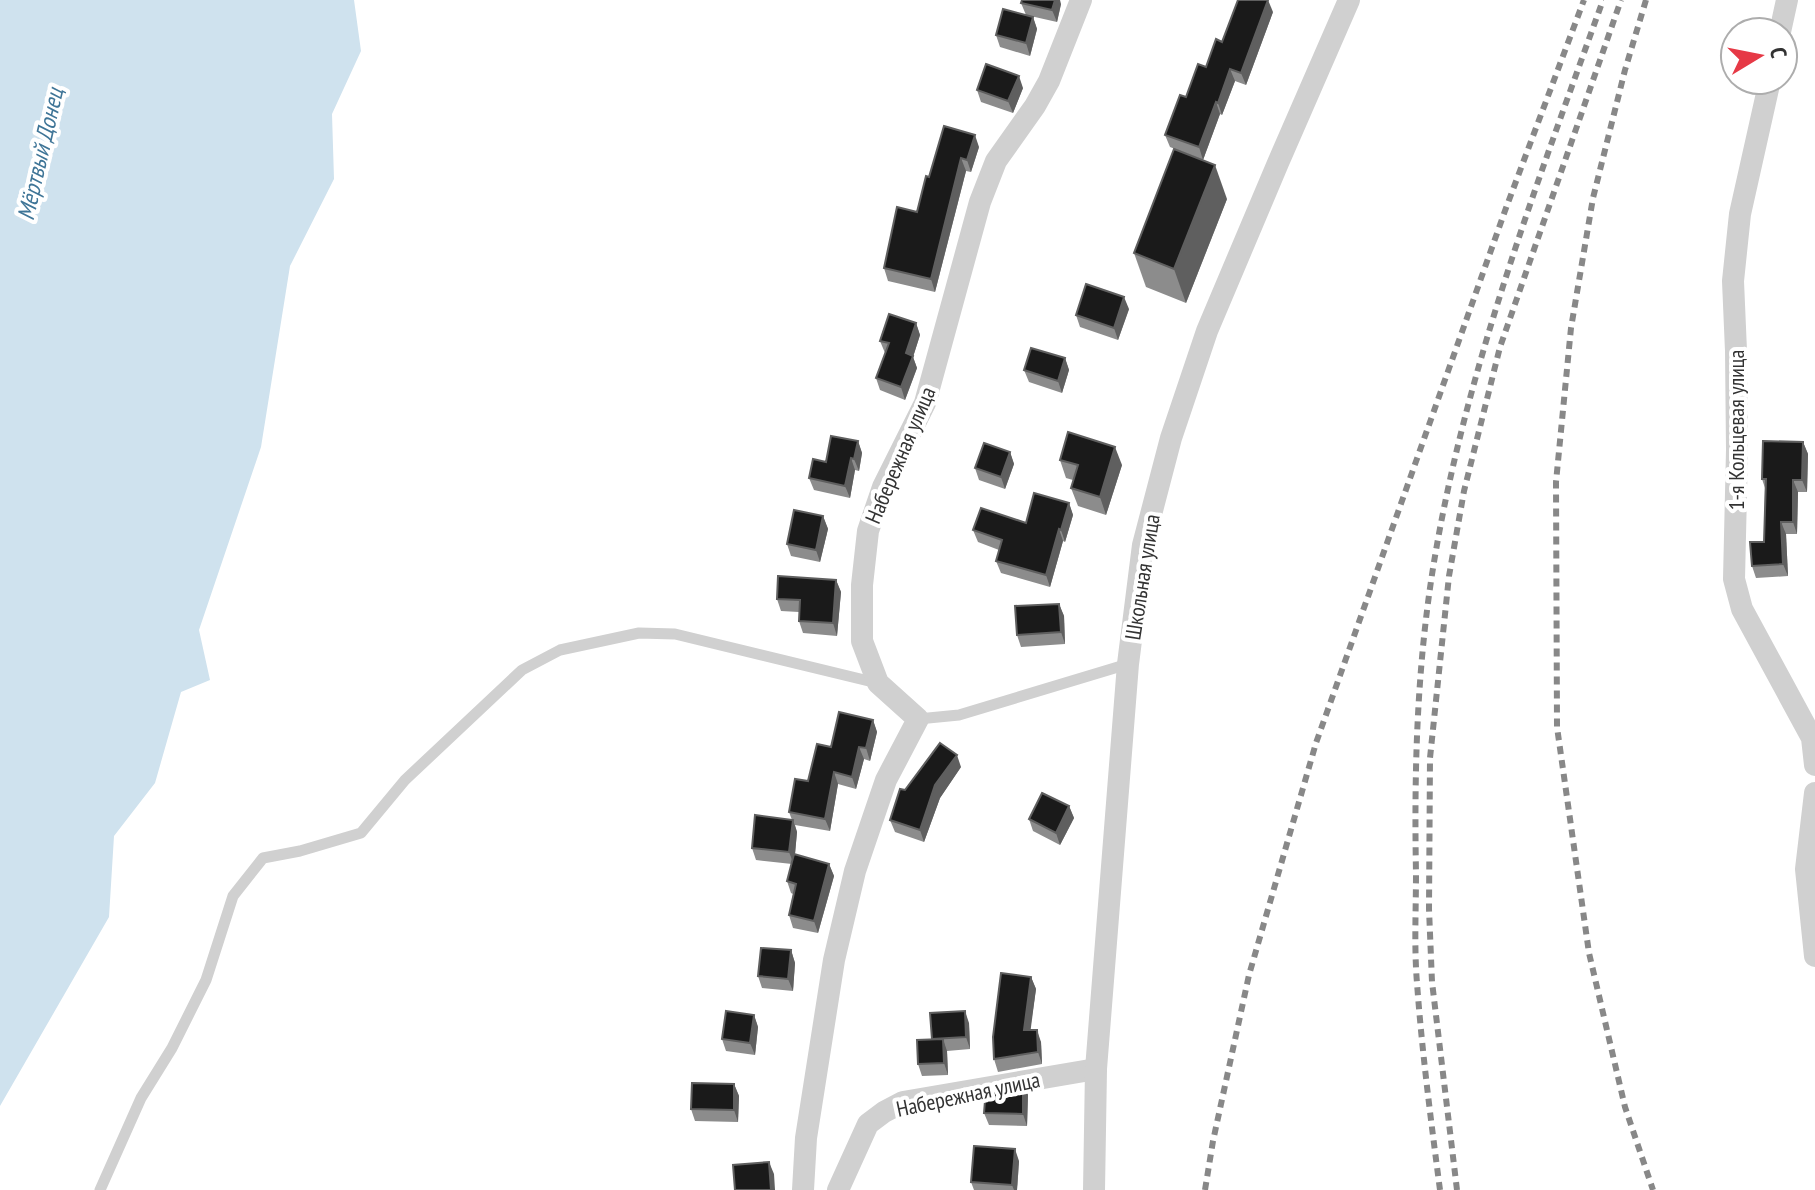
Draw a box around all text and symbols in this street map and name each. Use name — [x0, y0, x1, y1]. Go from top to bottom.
north arrow — [1719, 16, 1799, 96]
text: С — [1764, 45, 1793, 60]
water label: Мёртвый Донец — [10, 84, 71, 223]
street label: 1-я Кольцевая улица — [1722, 350, 1750, 510]
street label: Набережная улица — [859, 382, 941, 528]
street label: Школьная улица — [1118, 512, 1166, 642]
street label: Набережная улица — [894, 1065, 1042, 1123]

